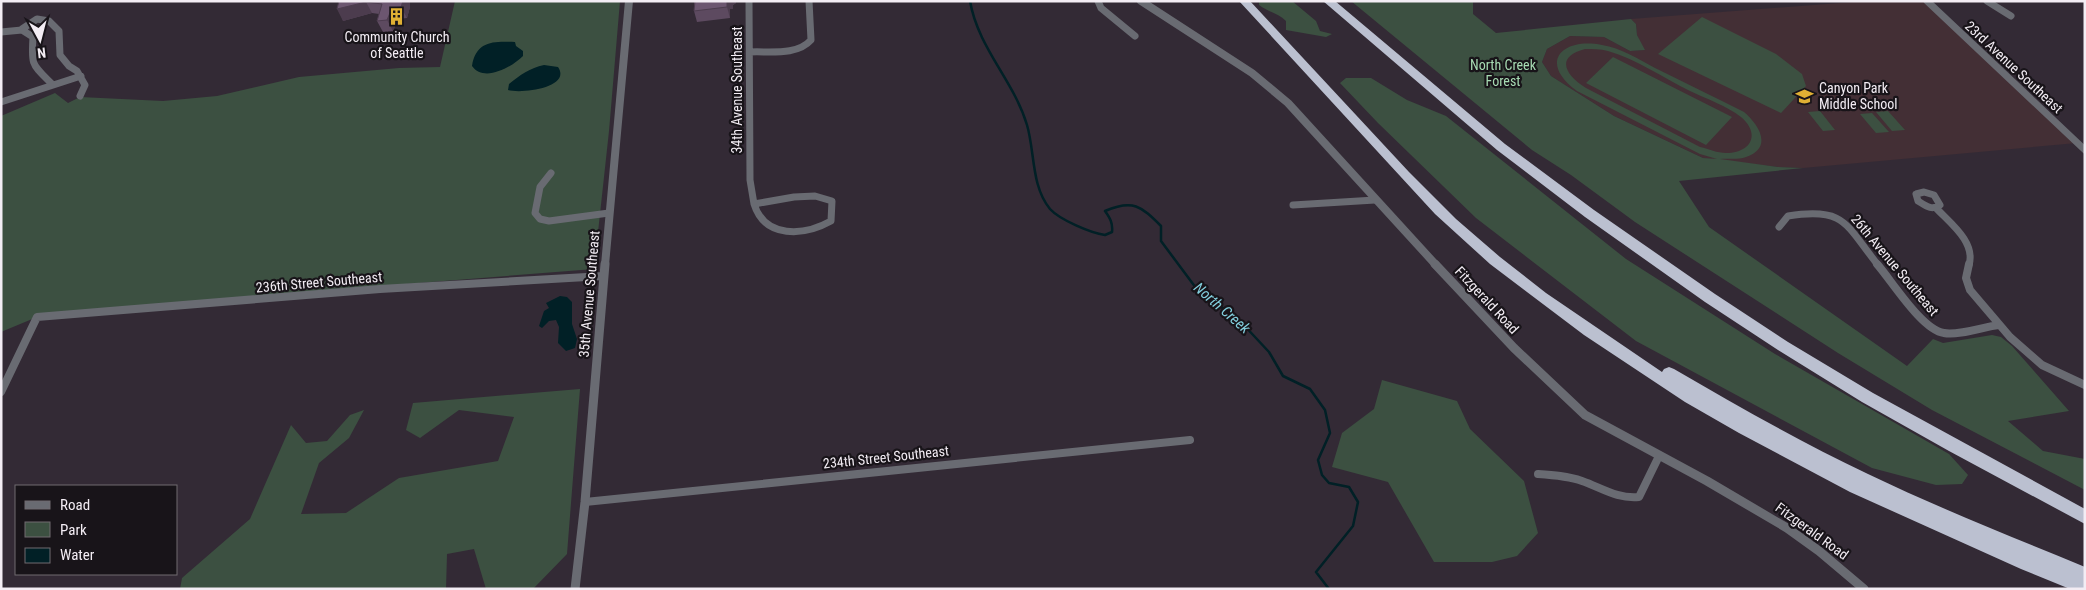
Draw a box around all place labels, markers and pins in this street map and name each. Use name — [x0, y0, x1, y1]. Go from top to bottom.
building icon: Community Church of Seattle — [387, 7, 407, 27]
place label: Community Church of Seattle — [345, 29, 449, 61]
place label: Canyon Park Middle School — [1819, 80, 1897, 112]
school or university icon: Canyon Park Middle School — [1795, 86, 1815, 106]

